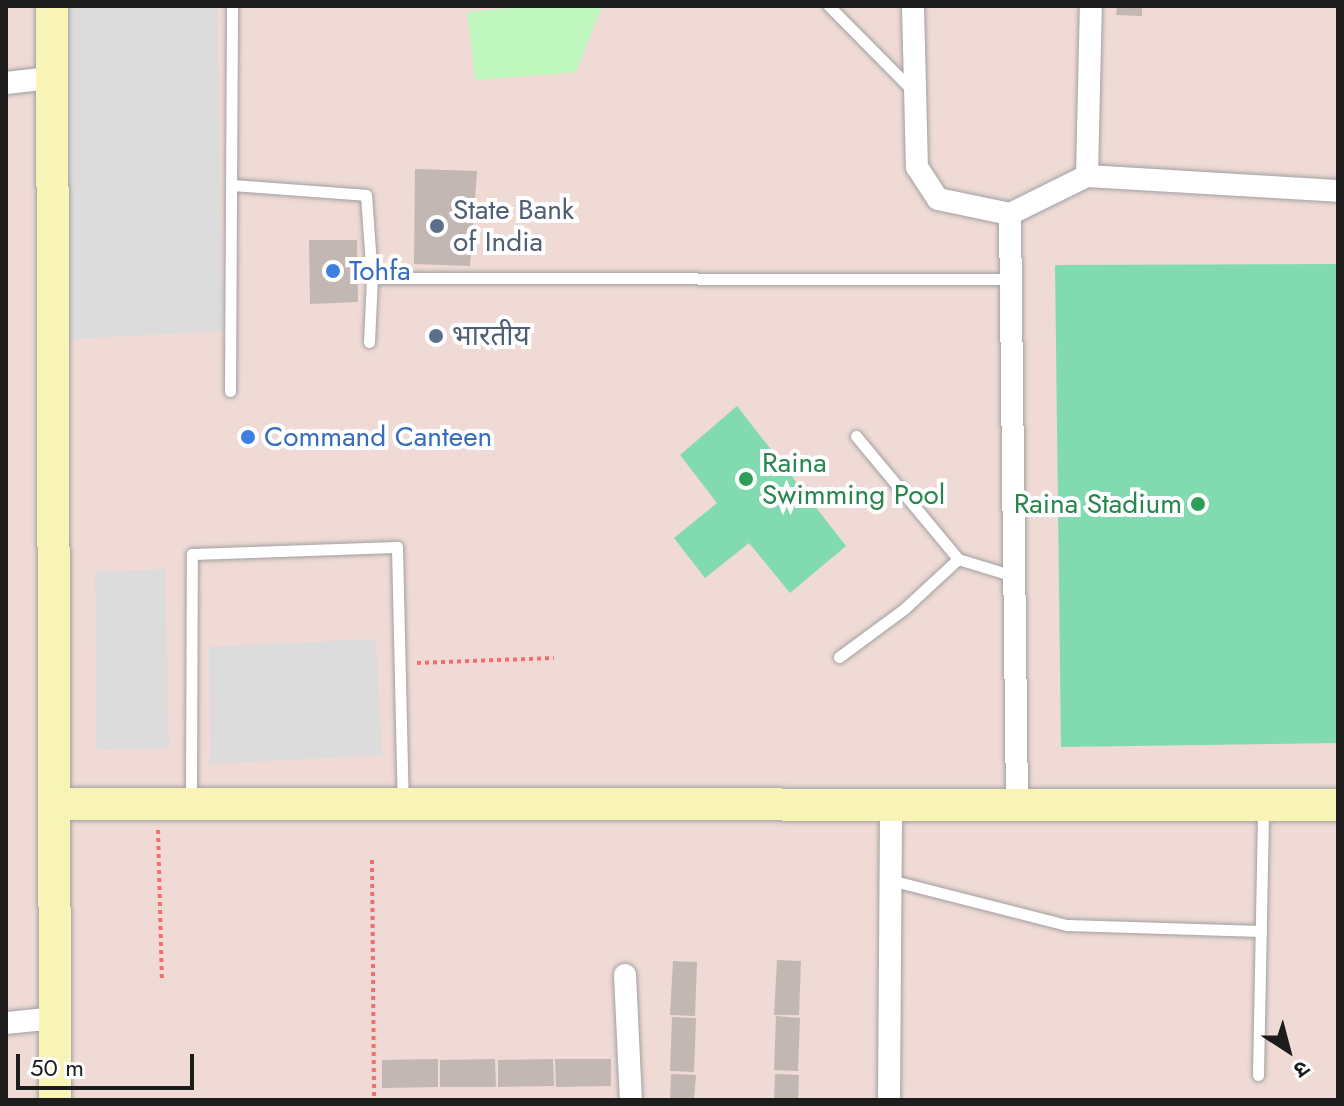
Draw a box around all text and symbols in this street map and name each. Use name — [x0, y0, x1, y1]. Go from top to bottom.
place label: State Bank of India — [453, 193, 574, 259]
marker: State Bank of India — [428, 217, 446, 235]
place label: Tohfa — [349, 254, 411, 288]
marker: Tohfa — [324, 262, 342, 280]
place label: भारतीय — [452, 319, 530, 353]
marker: भारतीय — [427, 327, 445, 345]
place label: Command Canteen — [264, 420, 492, 454]
marker: Command Canteen — [239, 428, 257, 446]
place label: Raina Swimming Pool — [762, 446, 945, 512]
marker: Raina Swimming Pool — [737, 470, 755, 488]
place label: Raina Stadium — [1014, 487, 1182, 521]
marker: Raina Stadium — [1189, 495, 1207, 513]
north arrow — [1248, 1010, 1328, 1090]
scale bar — [20, 1038, 198, 1088]
text: 50 m — [30, 1050, 84, 1085]
text: उ — [1287, 1053, 1317, 1086]

